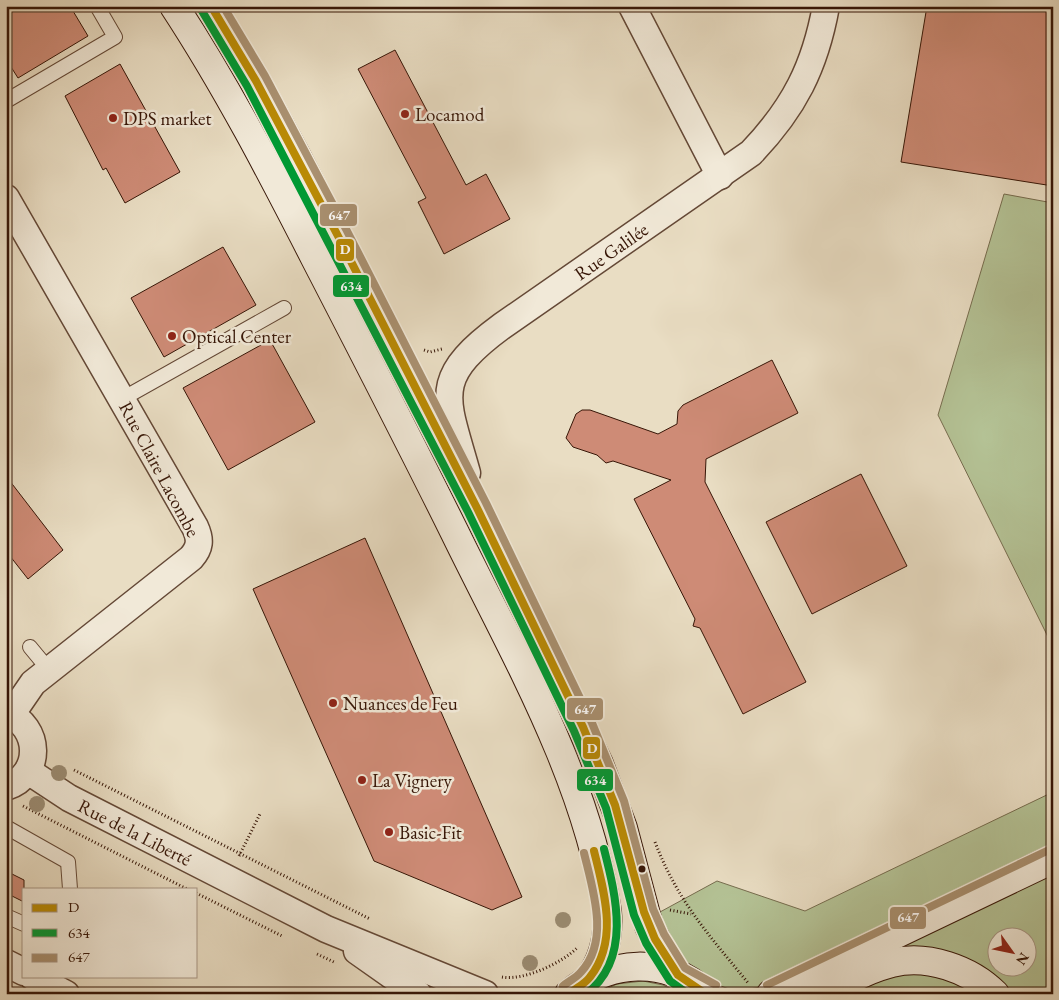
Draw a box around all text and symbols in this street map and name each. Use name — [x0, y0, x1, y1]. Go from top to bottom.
place label: Locamod — [415, 102, 485, 127]
place label: DPS market — [123, 106, 211, 131]
marker: Locamod — [399, 108, 411, 120]
marker: DPS market — [107, 112, 119, 124]
line badge: 647 — [319, 203, 358, 227]
text: 647 — [328, 206, 351, 224]
street label: Rue Galilée — [569, 217, 653, 286]
line badge: D — [335, 238, 355, 262]
text: D — [340, 240, 351, 258]
line badge: 634 — [332, 274, 370, 298]
text: 634 — [340, 277, 363, 295]
place label: Optical Center — [182, 324, 292, 349]
marker: Optical Center — [166, 330, 178, 342]
street label: Rue Claire Lacombe — [113, 397, 206, 541]
place label: Nuances de Feu — [343, 691, 458, 716]
marker: Nuances de Feu — [327, 697, 339, 709]
line badge: 647 — [566, 697, 604, 721]
text: 647 — [574, 700, 597, 718]
line badge: D — [582, 736, 601, 760]
text: D — [587, 739, 598, 757]
place label: La Vignery — [372, 768, 453, 793]
line badge: 634 — [576, 768, 614, 792]
text: 634 — [584, 771, 607, 789]
marker: La Vignery — [356, 774, 368, 786]
street label: Rue de la Liberté — [74, 793, 196, 872]
place label: Basic-Fit — [399, 820, 462, 845]
marker: Basic-Fit — [383, 826, 395, 838]
unlabelled marker — [637, 864, 647, 874]
legend — [22, 888, 198, 978]
text: D — [68, 897, 79, 916]
line badge: 647 — [889, 906, 927, 930]
text: 647 — [897, 908, 920, 926]
text: 634 — [68, 923, 90, 942]
north arrow — [986, 928, 1036, 978]
text: 647 — [68, 947, 90, 966]
text: N — [1012, 949, 1034, 969]

